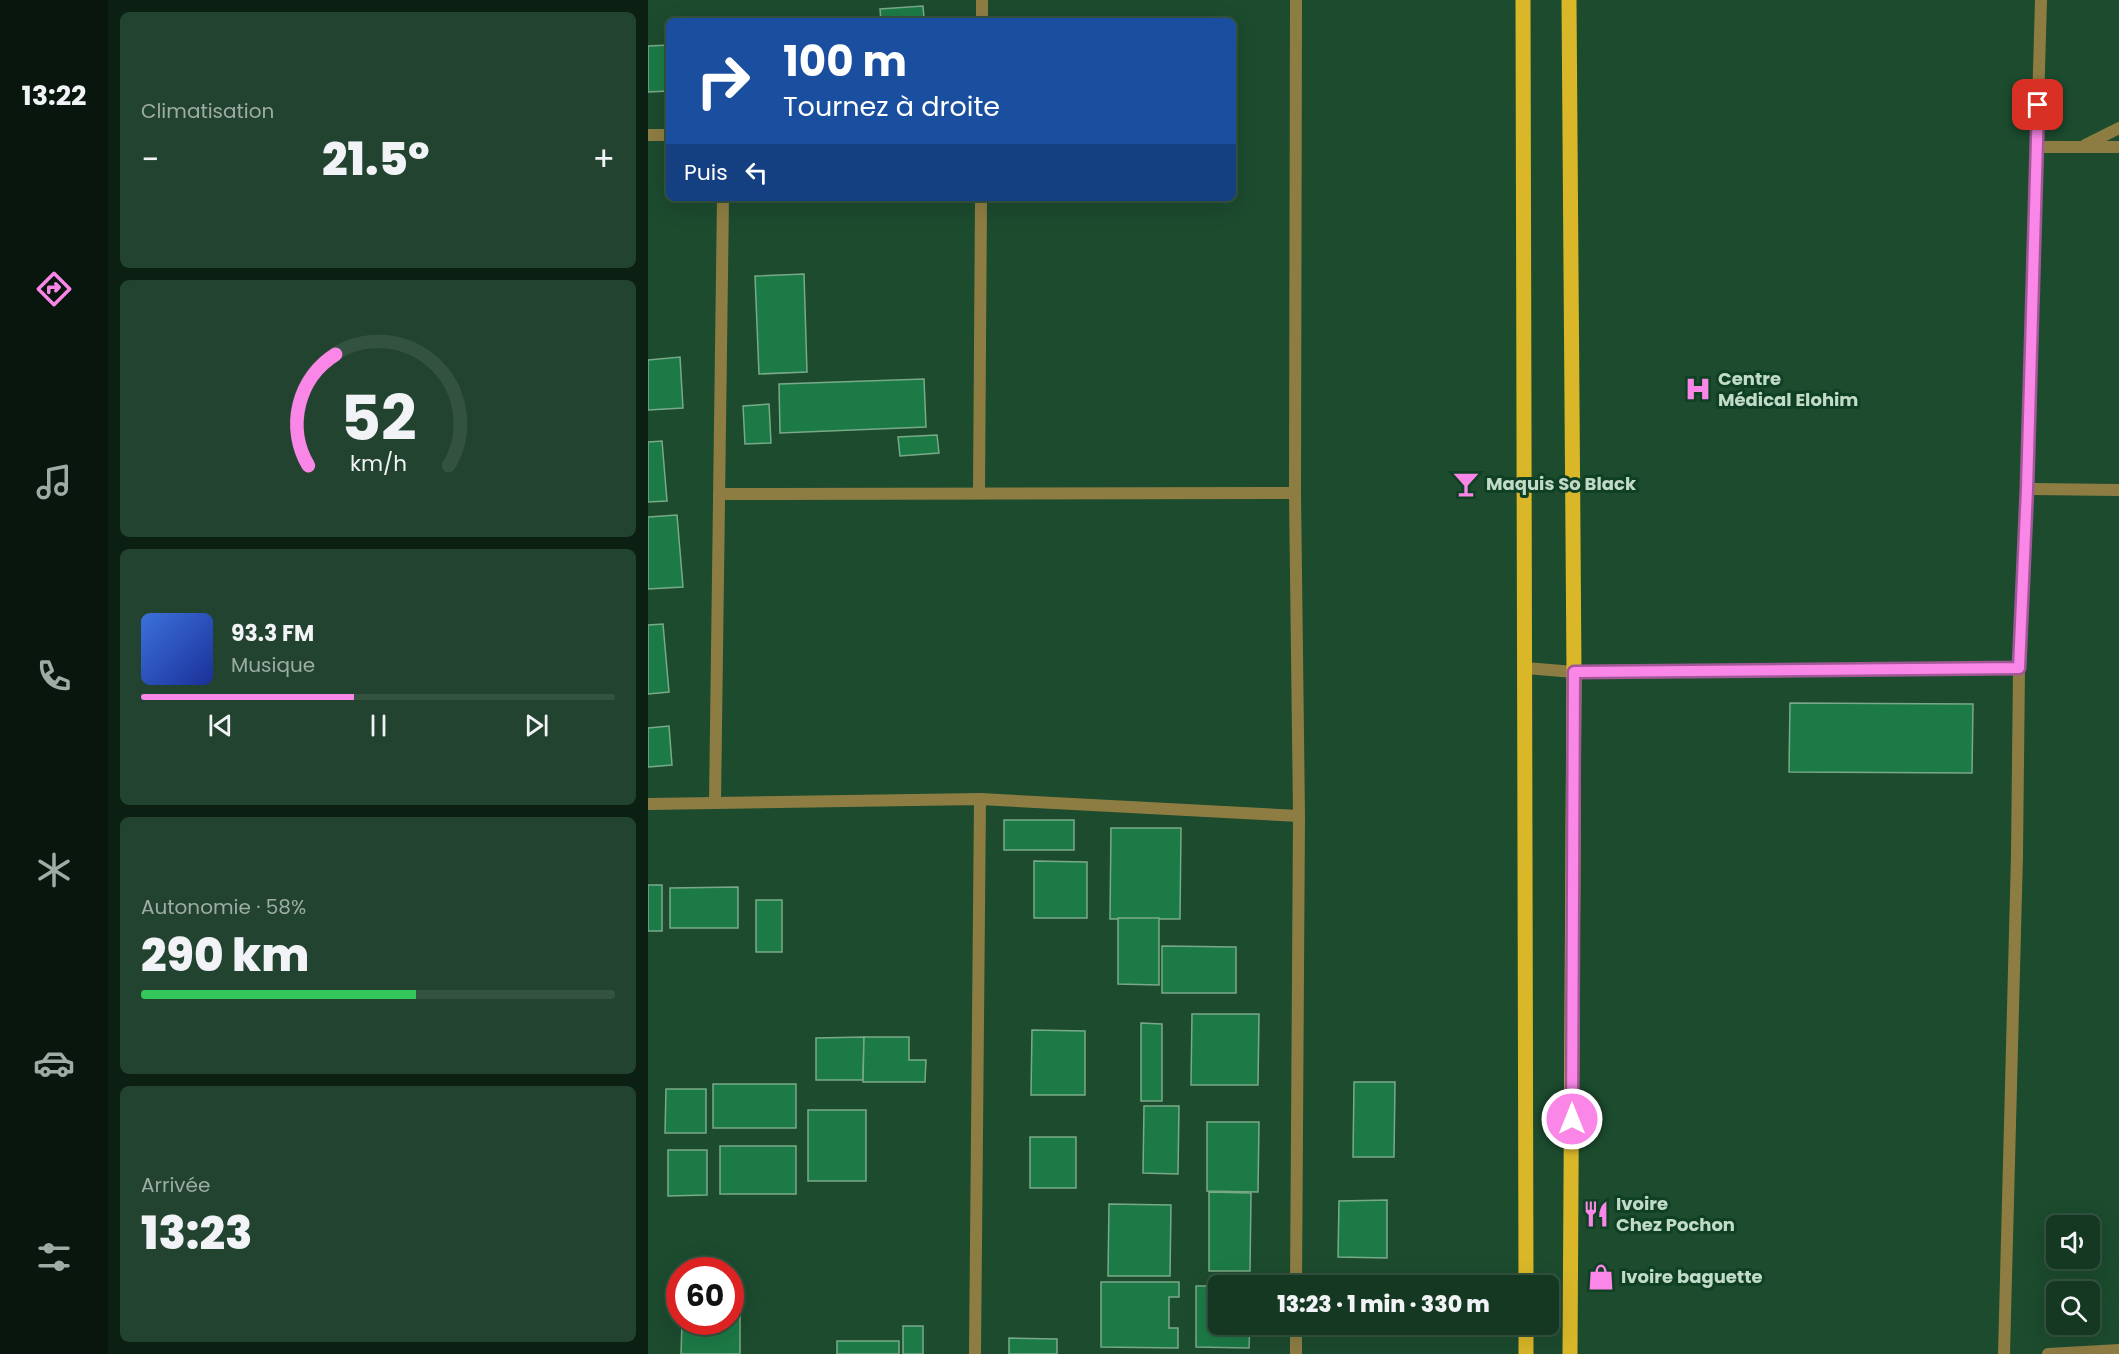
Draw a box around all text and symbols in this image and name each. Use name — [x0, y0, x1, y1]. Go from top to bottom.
text: 100 m — [783, 32, 907, 91]
icon: right — [684, 42, 762, 120]
text: 13:22 — [22, 77, 87, 114]
pin — [2012, 79, 2063, 130]
text: Tournez à droite — [783, 88, 1000, 125]
icon: arrive — [2021, 88, 2054, 121]
text: Climatisation — [141, 97, 274, 125]
text: 21.5° — [322, 128, 430, 191]
text: − — [141, 136, 159, 183]
text: + — [592, 136, 615, 183]
icon: left — [740, 156, 773, 189]
text: Puis — [684, 157, 728, 188]
icon: directions — [33, 268, 75, 310]
place label: Centre Médical Elohim — [1718, 366, 1858, 412]
text: 52 — [340, 374, 416, 462]
hospital icon: Centre Médical Elohim — [1683, 374, 1713, 404]
text: km/h — [349, 448, 407, 479]
icon: music — [33, 461, 75, 503]
bar icon: Maquis So Black — [1451, 469, 1481, 499]
place label: Maquis So Black — [1486, 471, 1637, 496]
text: 93.3 FM — [231, 618, 314, 649]
text: Musique — [231, 651, 315, 679]
icon: phone — [33, 655, 75, 697]
icon: previous — [204, 709, 237, 742]
icon: pause — [362, 709, 395, 742]
icon: next — [520, 709, 553, 742]
icon: climate — [33, 849, 75, 891]
text: Autonomie · 58% — [141, 893, 306, 921]
text: 290 km — [141, 924, 309, 987]
icon: car — [33, 1042, 75, 1084]
position arrow — [1540, 1087, 1604, 1151]
text: Arrivée — [141, 1171, 210, 1199]
place label: Ivoire Chez Pochon — [1616, 1191, 1735, 1237]
restaurant icon: Ivoire Chez Pochon — [1581, 1199, 1611, 1229]
text: 13:23 — [141, 1202, 253, 1265]
map controls — [2046, 1215, 2100, 1335]
button: sound — [2046, 1215, 2100, 1269]
icon: filters — [33, 1236, 75, 1278]
speed limit sign: 60 — [666, 1257, 744, 1335]
shop icon: Ivoire baguette — [1586, 1262, 1616, 1292]
place label: Ivoire baguette — [1621, 1264, 1763, 1289]
button: search — [2046, 1281, 2100, 1335]
text: 13:23 · 1 min · 330 m — [1277, 1289, 1490, 1320]

